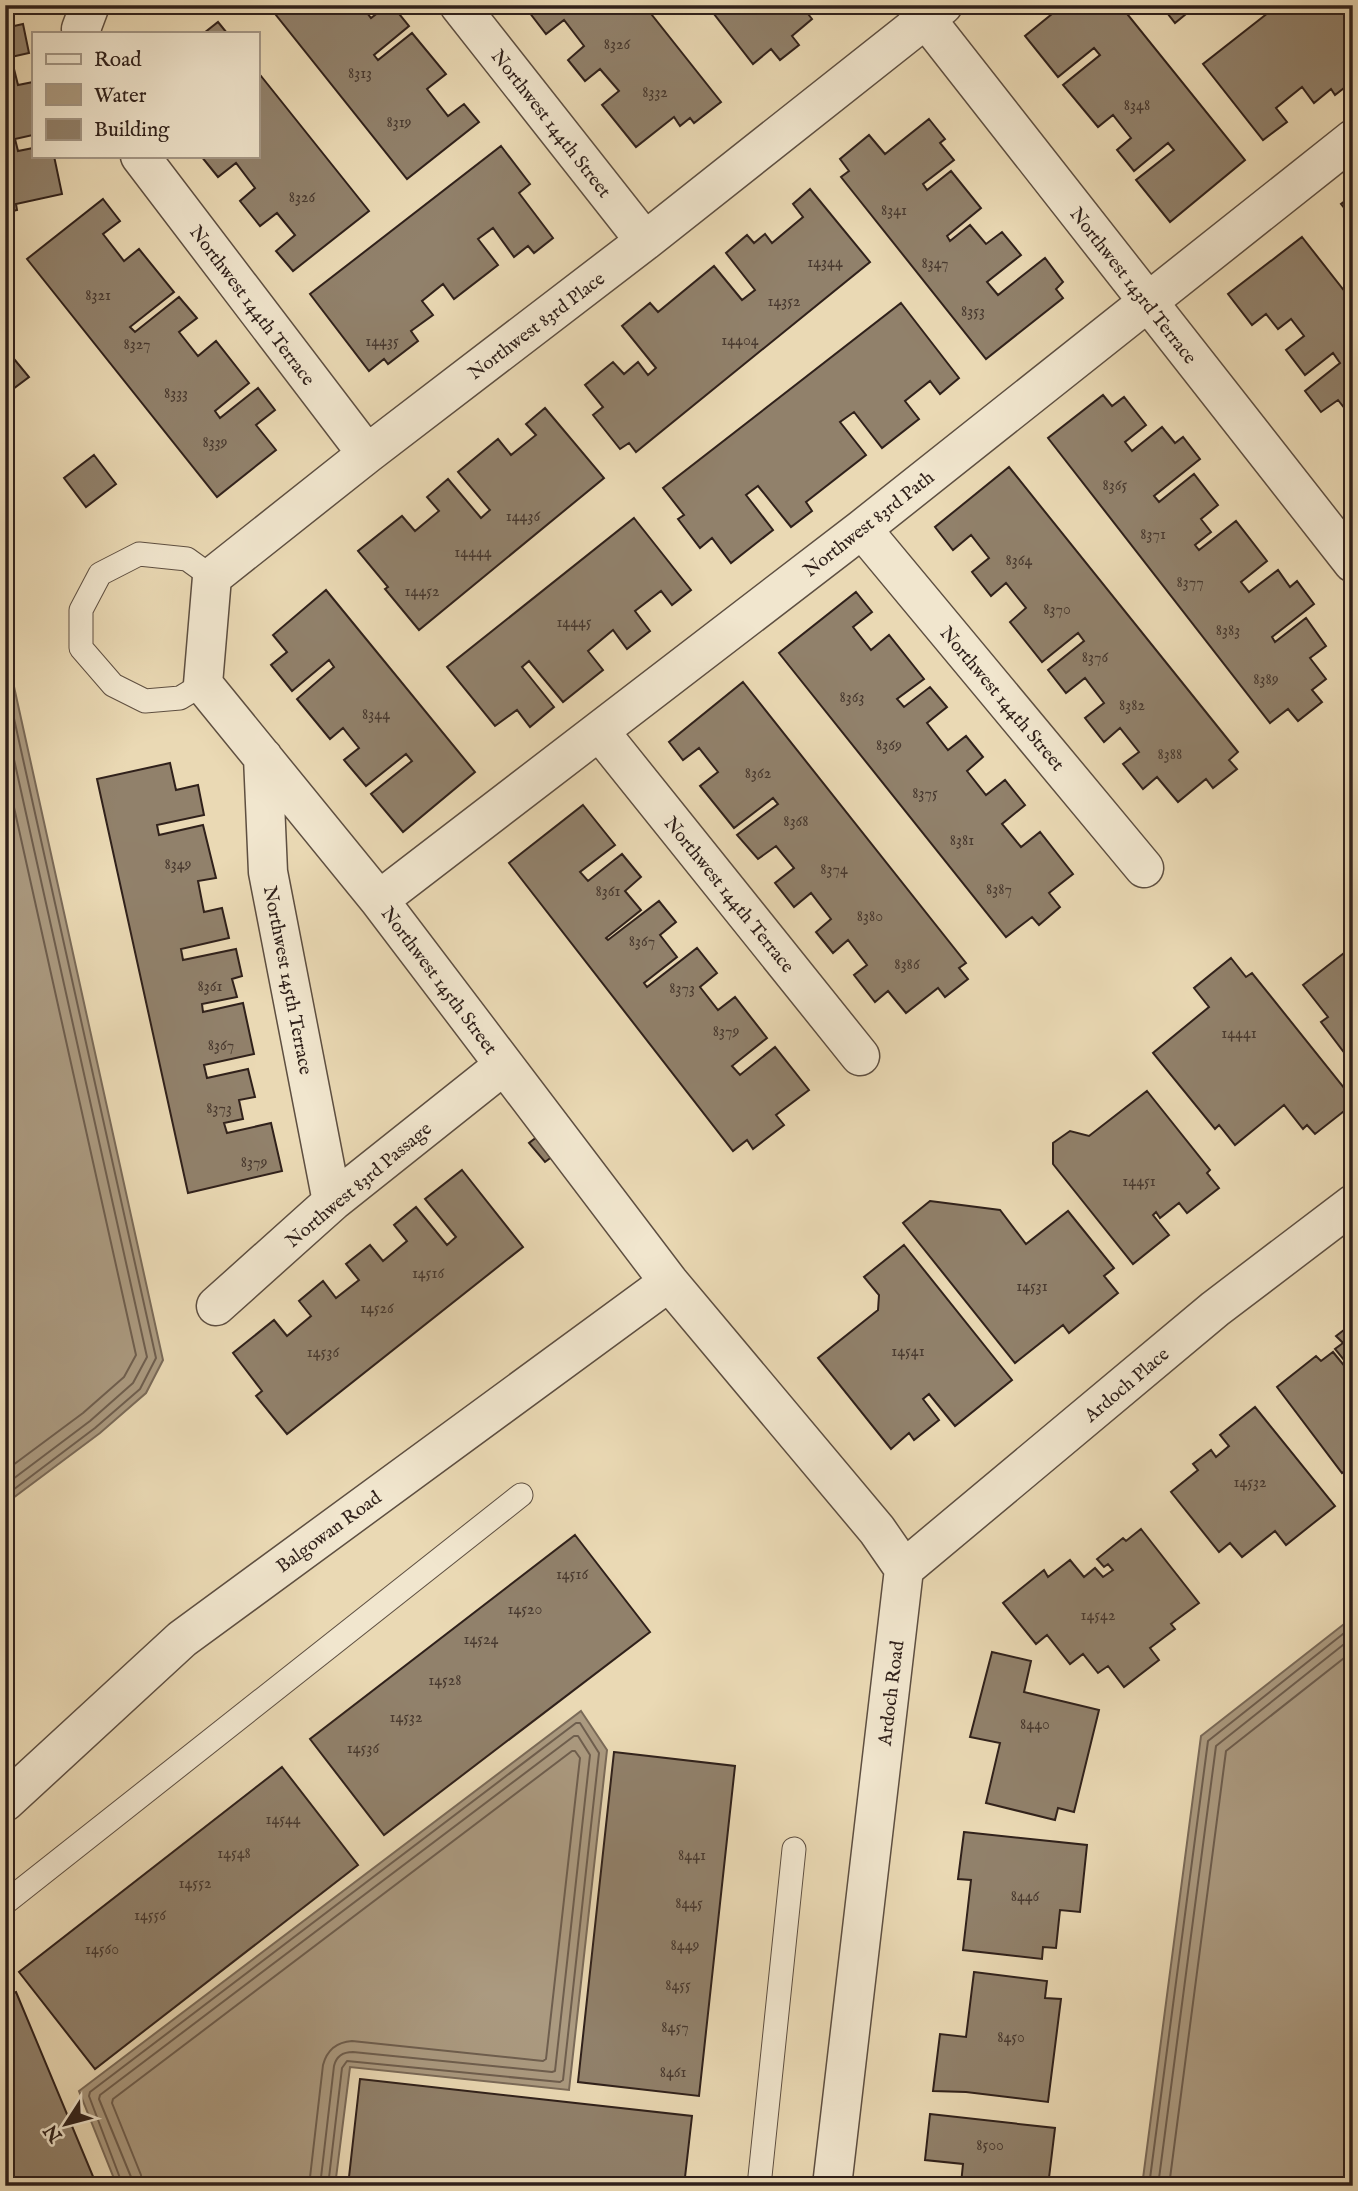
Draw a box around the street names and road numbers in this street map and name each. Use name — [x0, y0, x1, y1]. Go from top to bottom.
street label: Northwest 144th Street — [485, 45, 616, 204]
street label: Northwest 143rd Terrace — [1064, 203, 1201, 370]
street label: Northwest 144th Terrace — [183, 221, 320, 391]
street label: Northwest 83rd Place — [464, 267, 611, 386]
street label: Northwest 83rd Path — [799, 466, 939, 583]
street label: Northwest 144th Street — [934, 622, 1069, 777]
street label: Northwest 144th Terrace — [658, 812, 799, 979]
street label: Northwest 145th Terrace — [257, 884, 317, 1077]
street label: Northwest 145th Street — [375, 902, 502, 1060]
street label: Northwest 83rd Passage — [281, 1117, 437, 1254]
street label: Ardoch Place — [1079, 1343, 1175, 1429]
street label: Balgowan Road — [272, 1486, 387, 1579]
street label: Ardoch Road — [874, 1639, 910, 1748]

